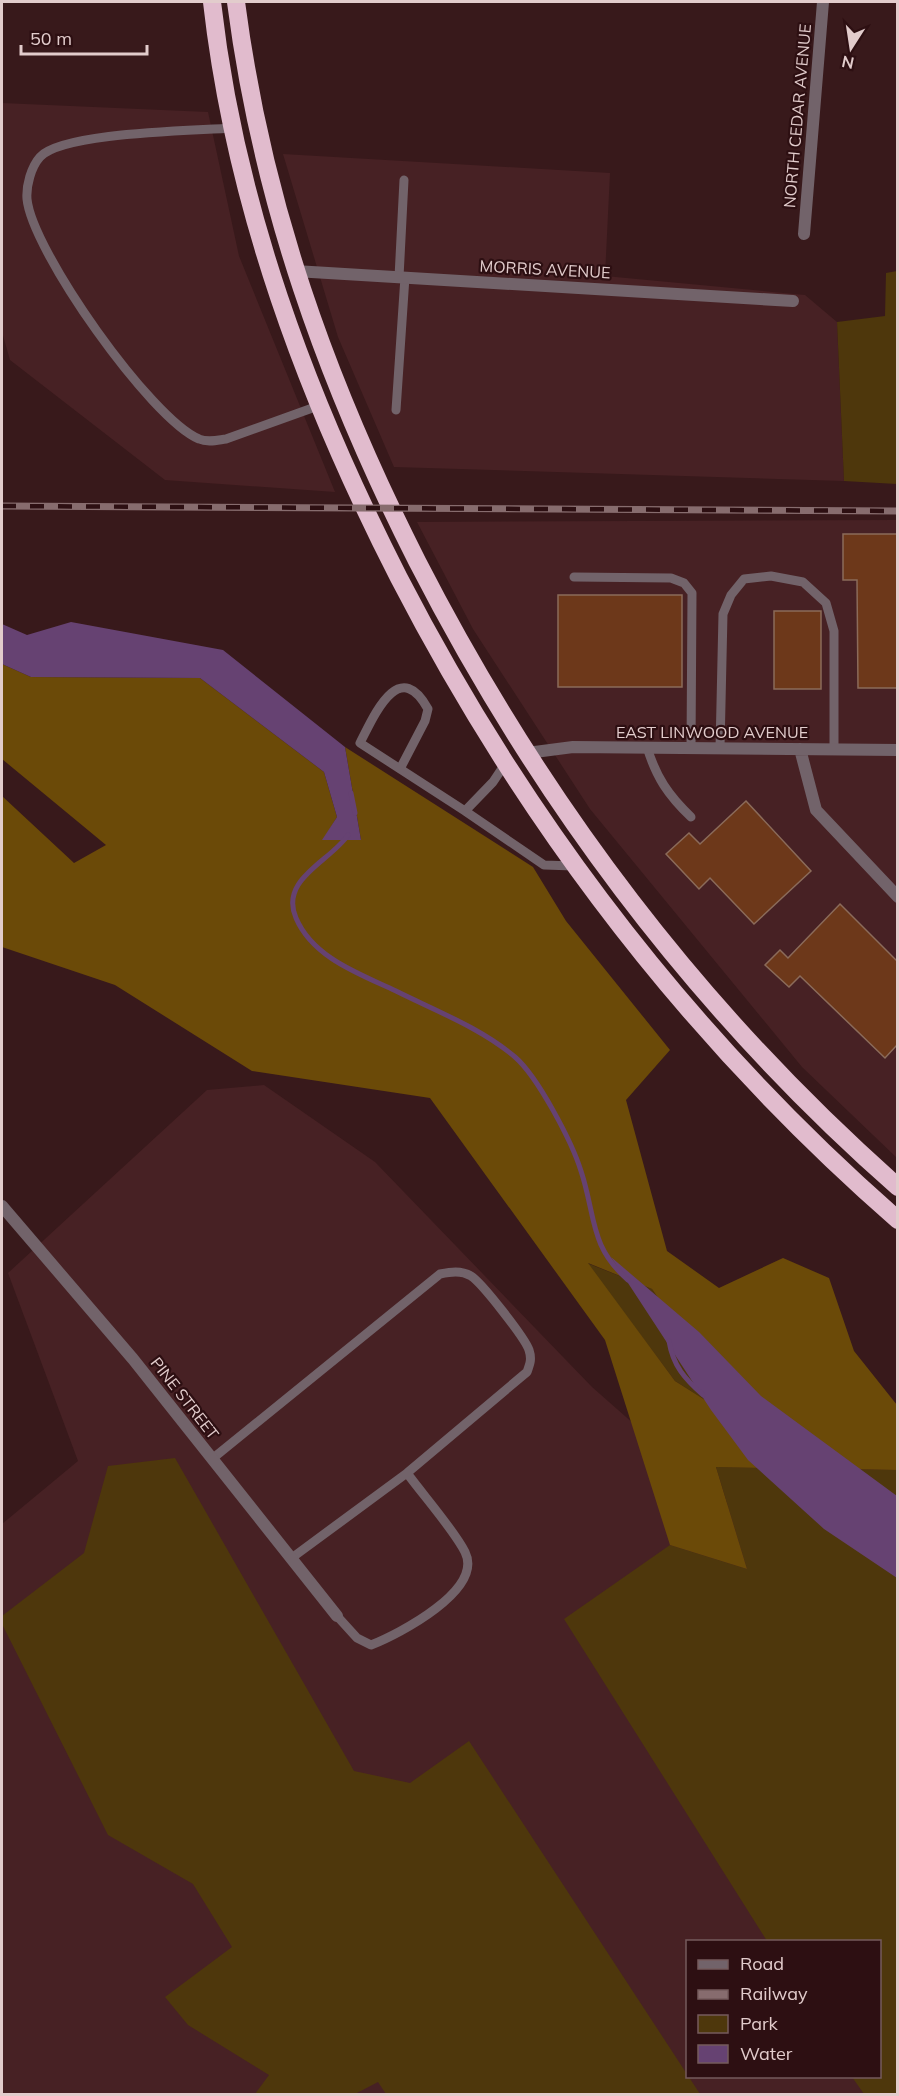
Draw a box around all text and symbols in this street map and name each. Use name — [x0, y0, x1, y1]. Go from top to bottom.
scale bar — [21, 18, 147, 56]
north arrow — [821, 18, 881, 78]
street label: NORTH CEDAR AVENUE — [779, 23, 815, 209]
text: 50 m — [30, 27, 72, 50]
text: N — [840, 52, 856, 74]
street label: MORRIS AVENUE — [479, 256, 611, 282]
street label: EAST LINWOOD AVENUE — [616, 722, 808, 742]
street label: PINE STREET — [147, 1353, 224, 1443]
legend — [686, 1940, 881, 2078]
text: Road — [740, 1952, 784, 1975]
text: Railway — [740, 1982, 808, 2005]
text: Park — [740, 2012, 779, 2035]
text: Water — [740, 2042, 793, 2065]

